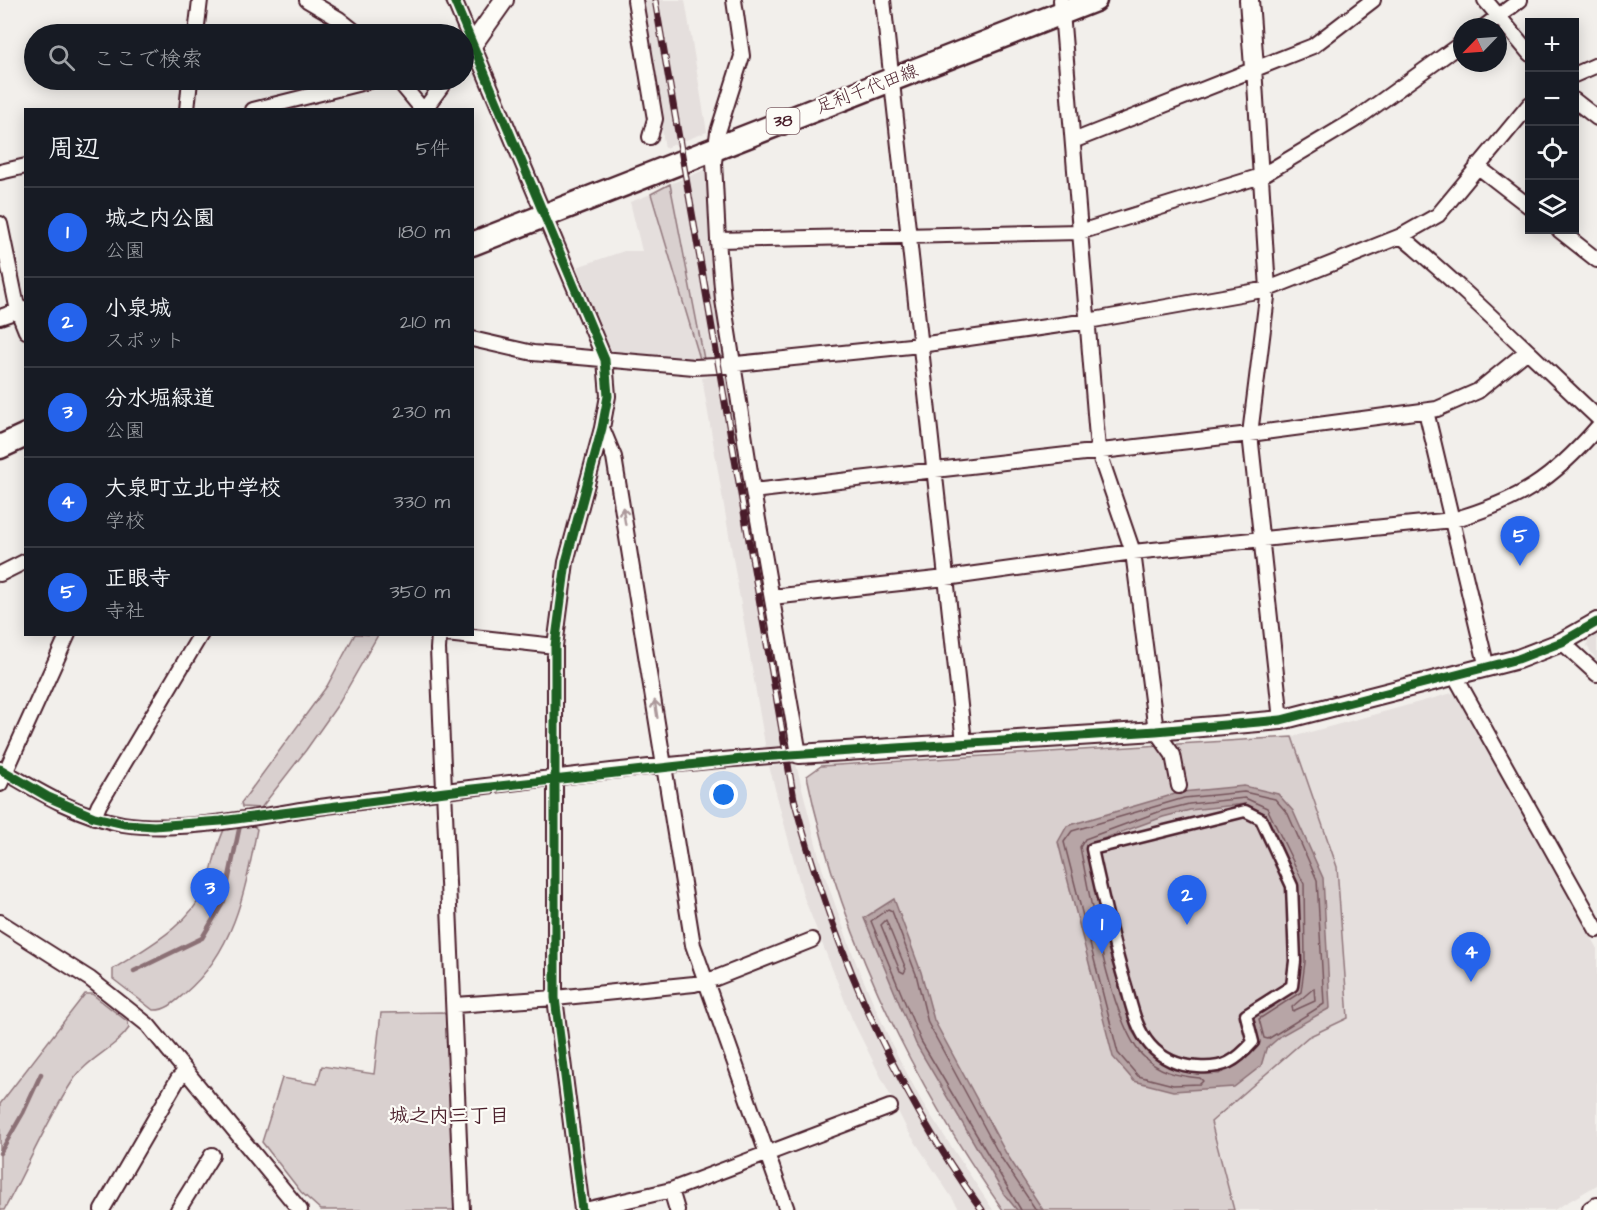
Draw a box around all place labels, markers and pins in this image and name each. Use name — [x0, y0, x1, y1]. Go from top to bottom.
pin: 5 — [1500, 516, 1540, 566]
pin: 3 — [190, 868, 230, 918]
pin: 2 — [1168, 876, 1206, 925]
pin: 1 — [1082, 904, 1122, 954]
pin: 4 — [1452, 932, 1490, 982]

